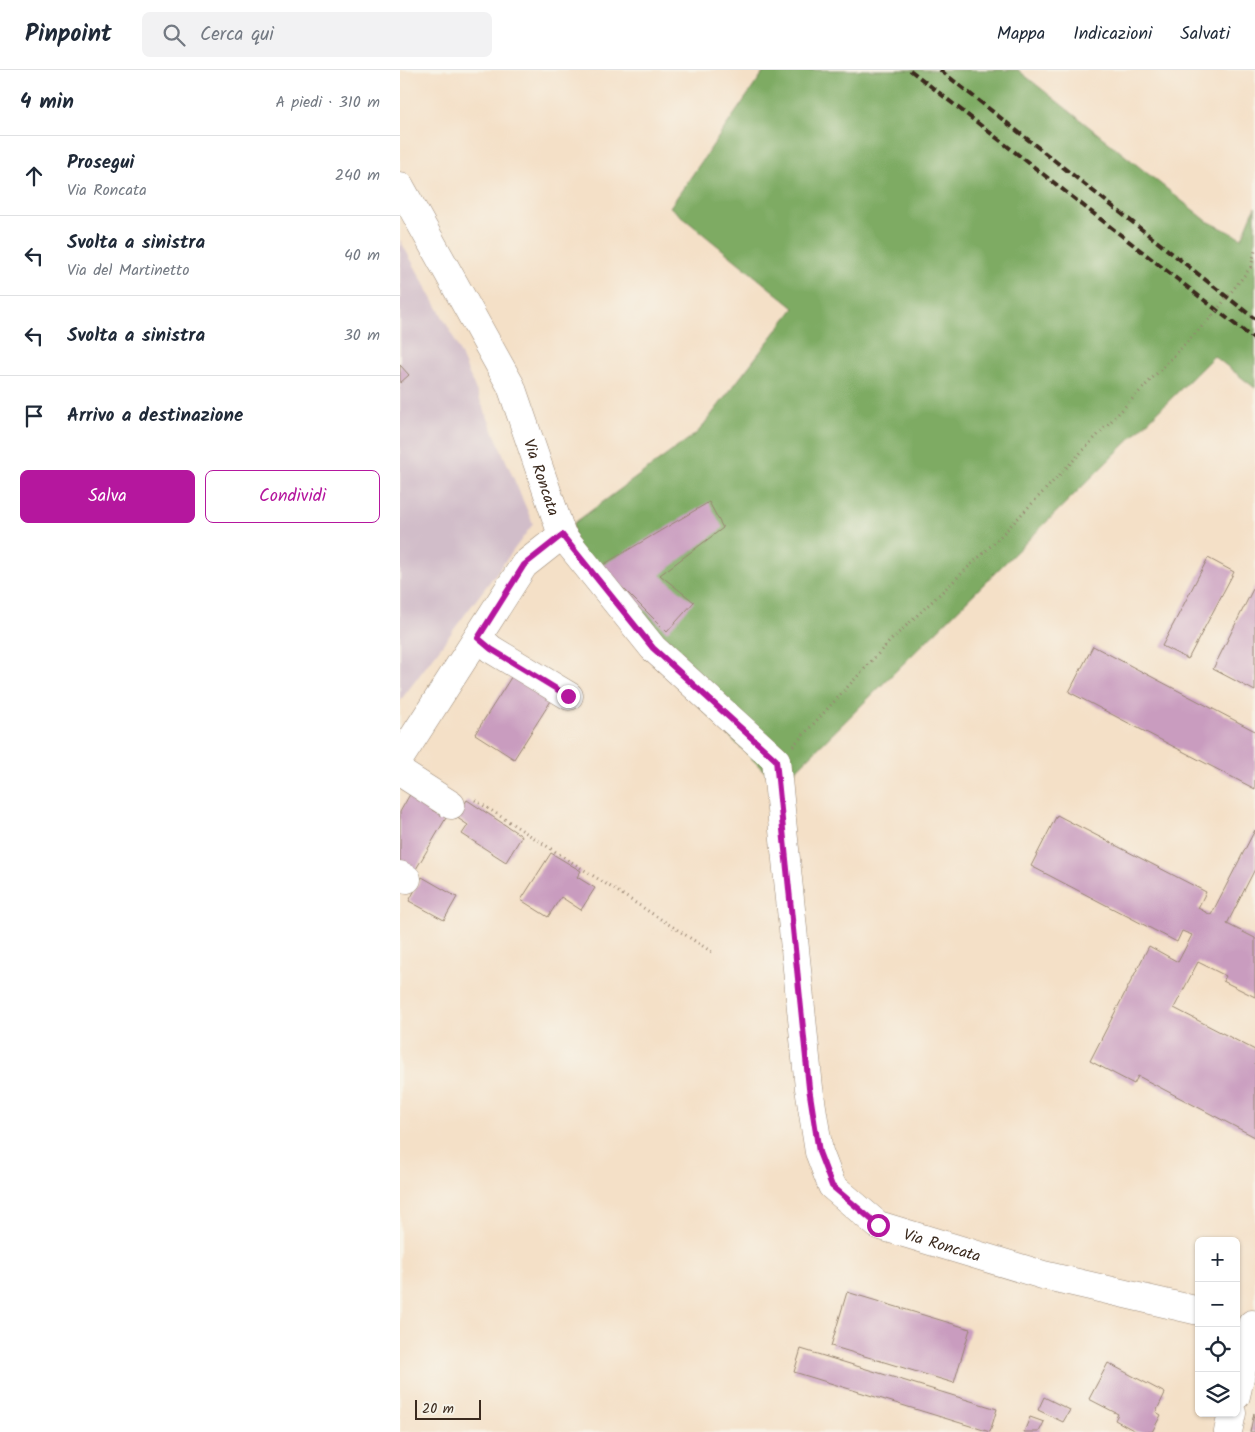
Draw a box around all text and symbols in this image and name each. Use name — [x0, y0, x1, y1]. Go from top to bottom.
search box — [142, 12, 492, 57]
text: Pinpoint — [25, 15, 112, 54]
text: Cerca qui — [200, 20, 274, 50]
text: Mappa — [997, 20, 1045, 49]
text: Indicazioni — [1073, 20, 1152, 49]
text: Salvati — [1180, 20, 1230, 49]
icon: search — [160, 21, 188, 49]
text: 4 min — [20, 86, 74, 119]
text: A piedi · 310 m — [275, 90, 380, 115]
text: Prosegui — [67, 148, 134, 178]
icon: ahead — [20, 162, 48, 190]
text: 240 m — [335, 163, 380, 188]
text: Via Roncata — [67, 178, 147, 203]
text: Svolta a sinistra — [67, 228, 205, 258]
icon: left — [20, 242, 48, 270]
text: 40 m — [344, 243, 380, 268]
text: Via del Martinetto — [67, 258, 190, 283]
text: Svolta a sinistra — [67, 321, 205, 351]
icon: left — [20, 322, 48, 350]
text: 30 m — [344, 323, 380, 348]
text: Arrivo a destinazione — [67, 401, 243, 431]
icon: arrive — [20, 402, 48, 430]
street label: Via Roncata — [516, 436, 565, 519]
button: Salva — [20, 470, 195, 523]
button: Condividi — [205, 470, 380, 523]
route end — [557, 685, 580, 708]
route start — [867, 1214, 890, 1237]
street label: Via Roncata — [900, 1222, 984, 1269]
map controls — [1195, 1237, 1240, 1417]
button: + — [1195, 1237, 1240, 1282]
button: − — [1195, 1282, 1240, 1327]
button: locate — [1195, 1327, 1240, 1372]
button: layers — [1195, 1372, 1240, 1417]
scale bar — [415, 1397, 481, 1420]
text: 20 m — [422, 1398, 454, 1420]

